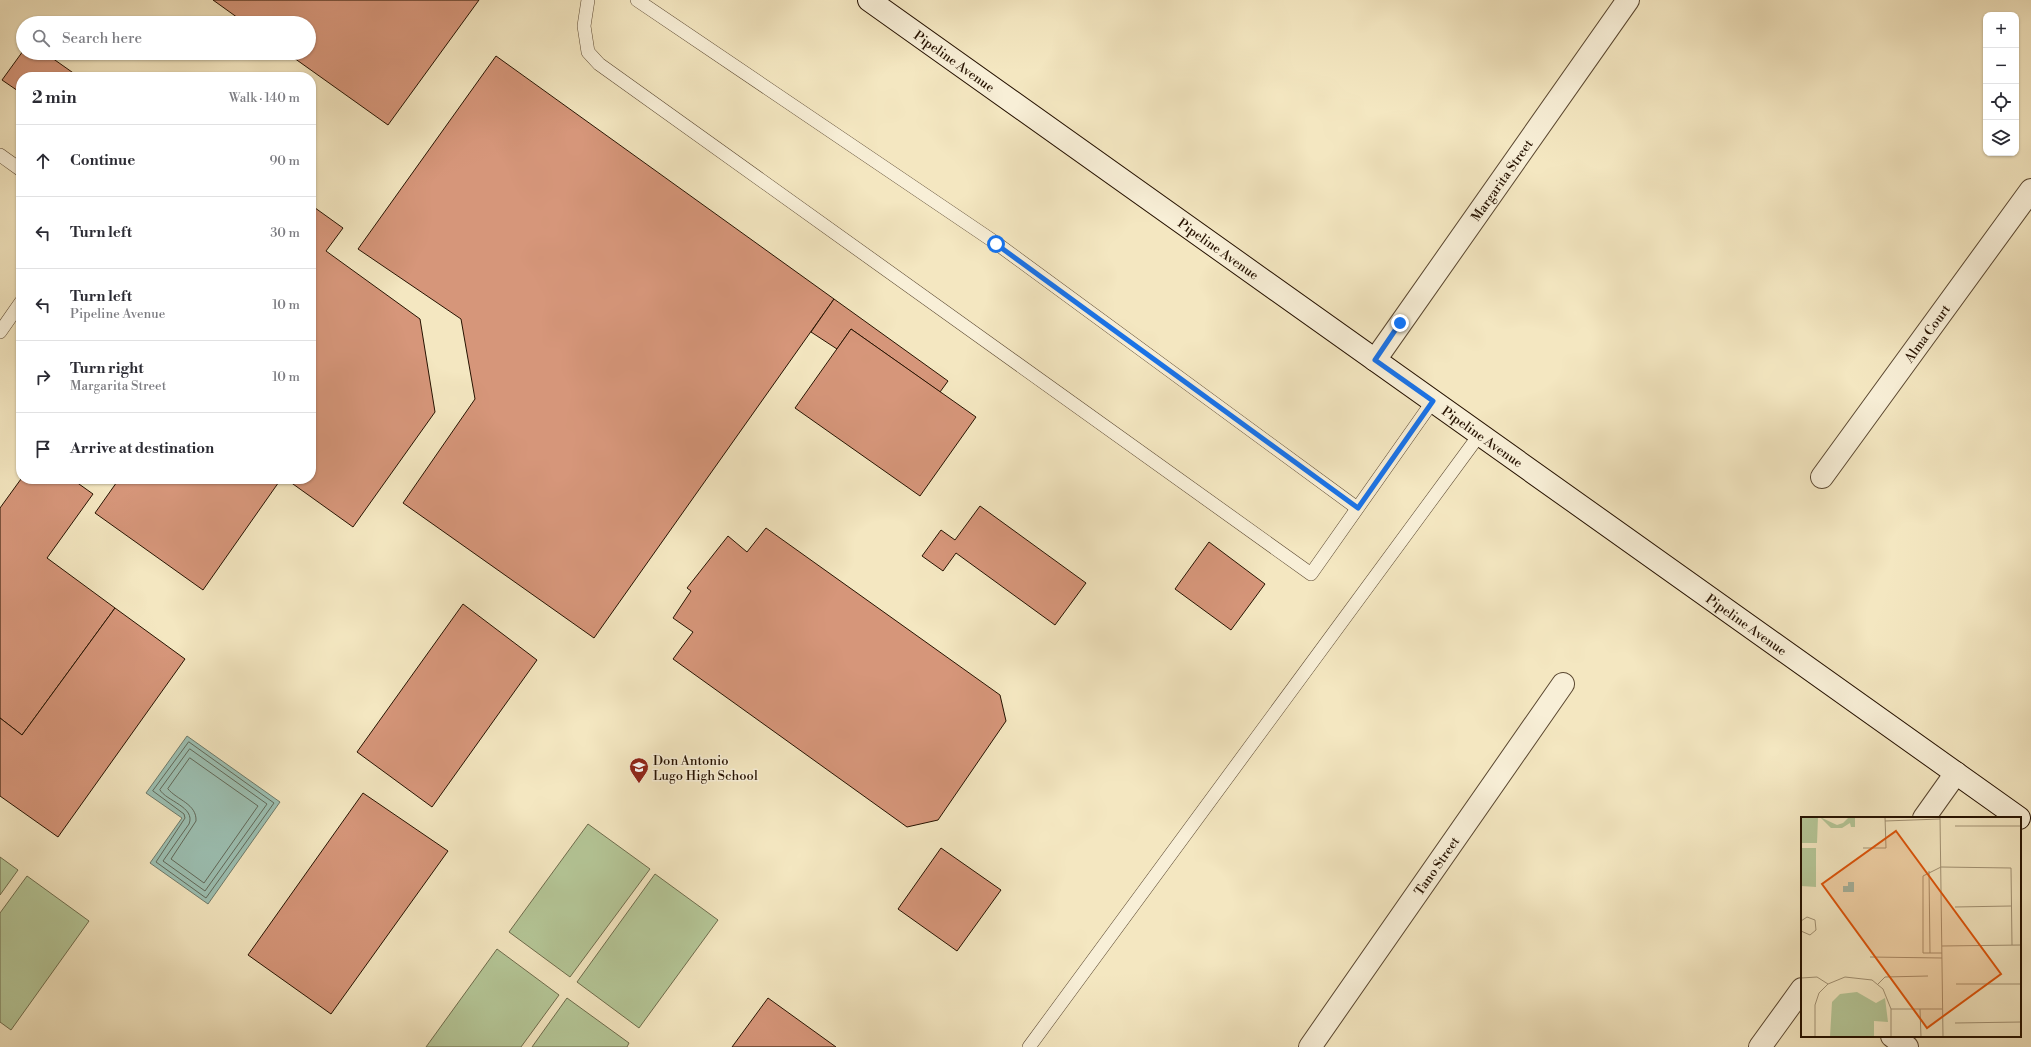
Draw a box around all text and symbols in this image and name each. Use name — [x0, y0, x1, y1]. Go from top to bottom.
map controls — [1983, 12, 2019, 156]
button: + — [1983, 12, 2019, 48]
search box — [16, 16, 316, 60]
icon: search — [30, 27, 52, 49]
street label: Pipeline Avenue — [910, 28, 998, 96]
text: Search here — [62, 29, 142, 48]
button: − — [1983, 48, 2019, 84]
button: locate — [1983, 84, 2019, 120]
text: 2 min — [32, 87, 77, 109]
text: Walk · 140 m — [229, 90, 300, 106]
button: layers — [1983, 120, 2019, 156]
street label: Margarita Street — [1468, 136, 1537, 225]
icon: ahead — [32, 150, 54, 172]
text: Continue — [70, 151, 135, 170]
text: 90 m — [269, 153, 300, 169]
street label: Pipeline Avenue — [1175, 215, 1262, 284]
icon: left — [32, 222, 54, 244]
text: Turn left — [70, 223, 132, 242]
text: 30 m — [270, 225, 300, 241]
route start — [987, 235, 1005, 253]
text: Turn left — [70, 287, 132, 306]
icon: left — [32, 294, 54, 316]
text: 10 m — [272, 297, 300, 313]
street label: Alma Court — [1901, 301, 1954, 367]
text: Pipeline Avenue — [70, 306, 165, 322]
route end — [1391, 314, 1409, 332]
text: Turn right — [70, 359, 144, 378]
icon: right — [32, 366, 54, 388]
text: 10 m — [272, 369, 300, 385]
text: Margarita Street — [70, 378, 166, 394]
street label: Pipeline Avenue — [1439, 403, 1526, 472]
icon: arrive — [32, 438, 54, 460]
text: Arrive at destination — [70, 439, 214, 458]
street label: Pipeline Avenue — [1703, 591, 1790, 659]
place label: Don Antonio Lugo High School — [653, 753, 758, 784]
school or university icon: Don Antonio Lugo High School — [628, 756, 650, 784]
inset map — [1801, 817, 2021, 1037]
street label: Tano Street — [1411, 833, 1463, 899]

